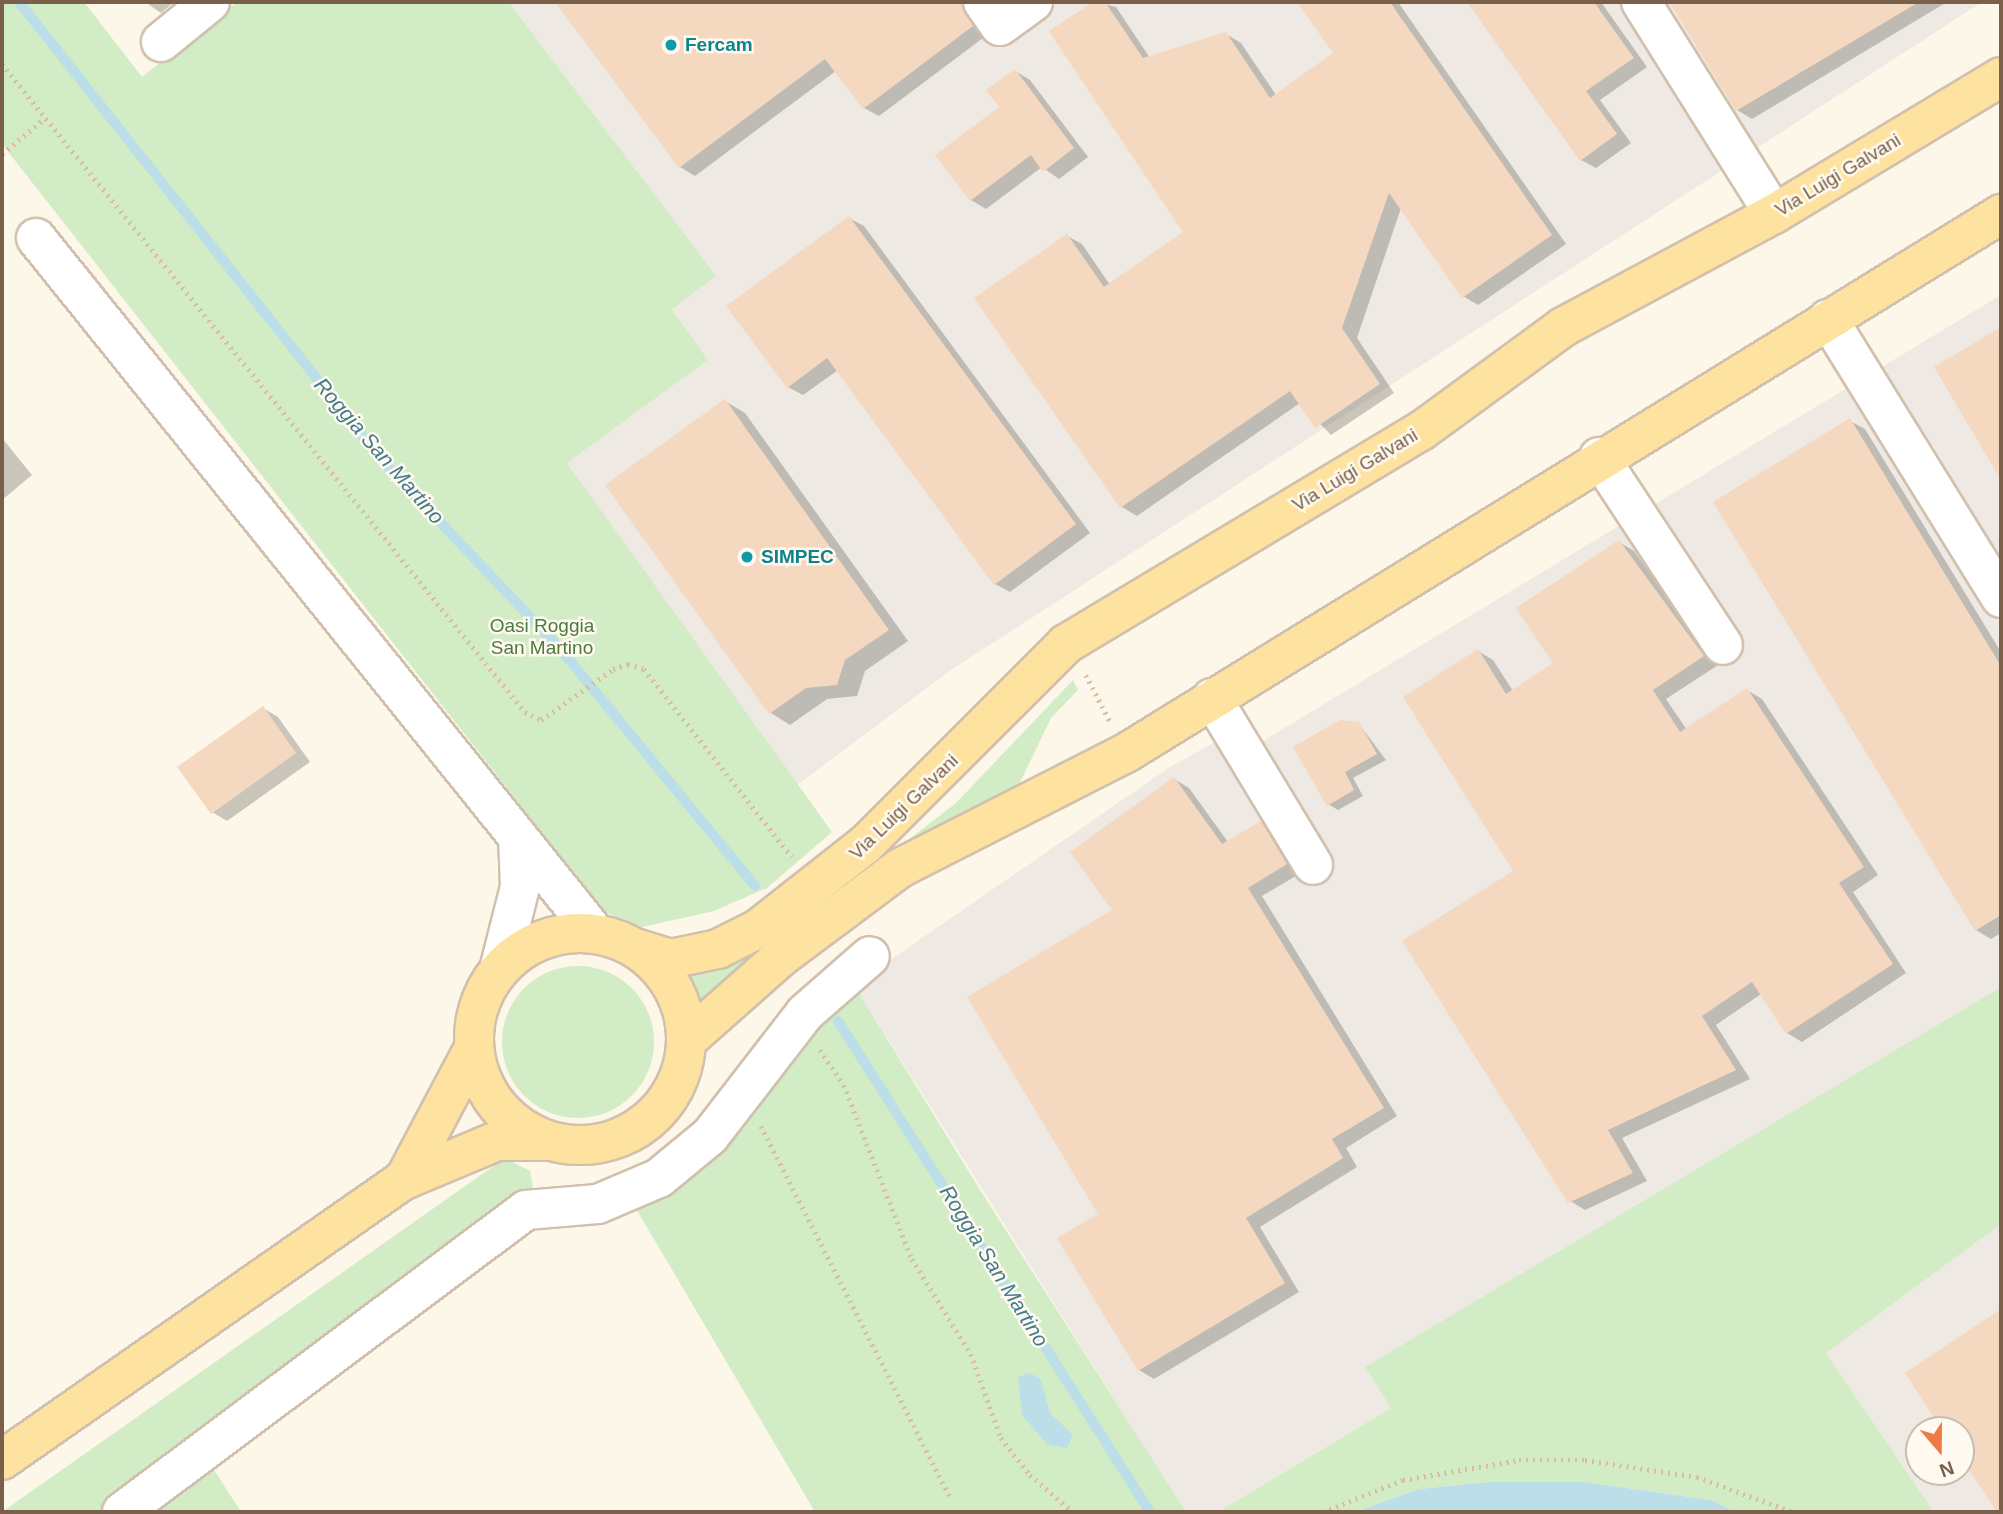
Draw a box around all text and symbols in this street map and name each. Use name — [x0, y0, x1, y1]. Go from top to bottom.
place label: Fercam — [685, 34, 753, 56]
marker: Fercam — [663, 37, 679, 53]
street label: Via Luigi Galvani — [1771, 129, 1905, 221]
water label: Roggia San Martino — [309, 373, 449, 529]
street label: Via Luigi Galvani — [1288, 424, 1422, 516]
place label: SIMPEC — [761, 546, 834, 568]
marker: SIMPEC — [739, 549, 755, 565]
park label: Oasi Roggia San Martino — [490, 615, 594, 659]
street label: Via Luigi Galvani — [845, 749, 963, 865]
water label: Roggia San Martino — [934, 1181, 1054, 1351]
north arrow — [1905, 1416, 1975, 1486]
text: N — [1937, 1457, 1957, 1482]

